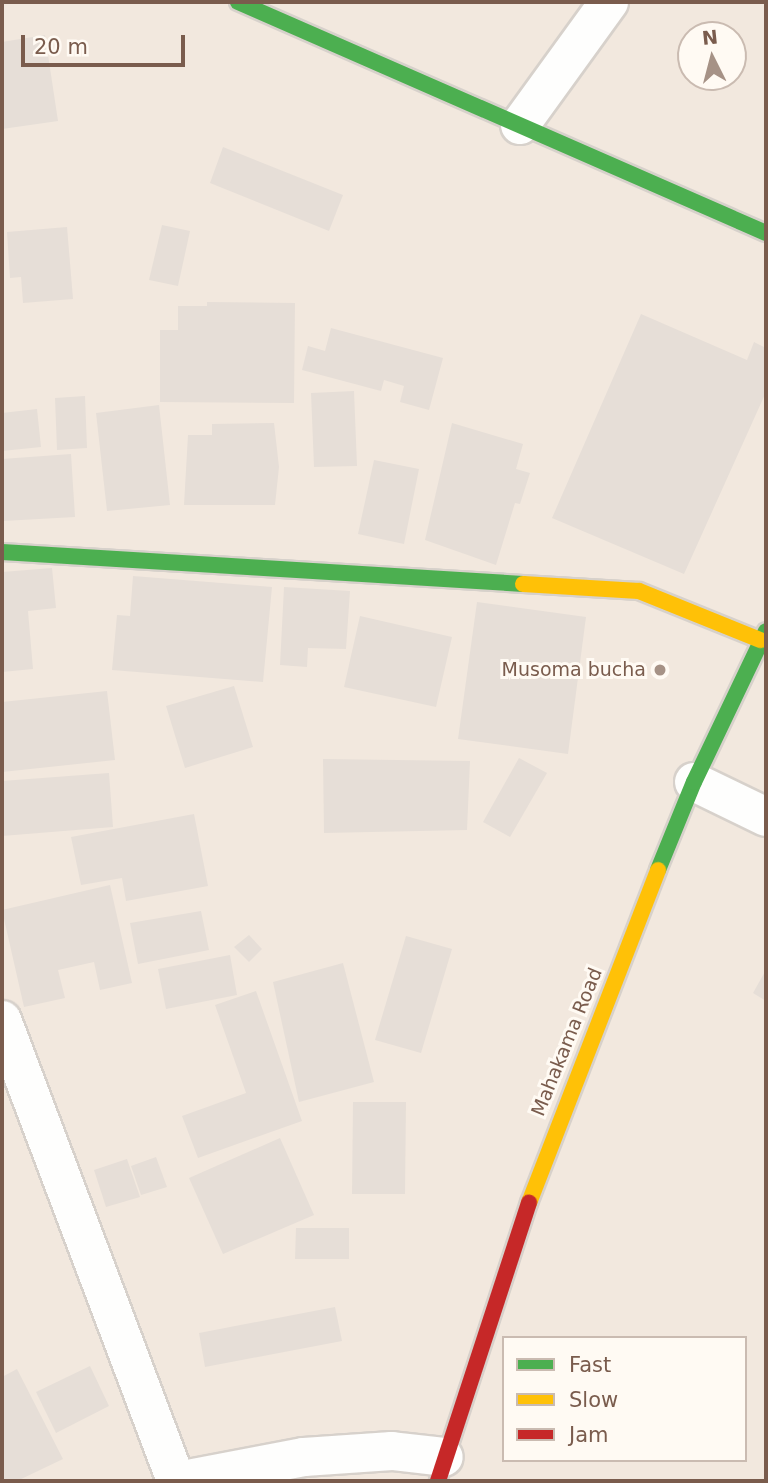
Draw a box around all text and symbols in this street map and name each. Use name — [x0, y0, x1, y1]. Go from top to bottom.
scale bar — [24, 21, 189, 65]
north arrow — [677, 21, 747, 91]
text: N — [701, 25, 719, 49]
text: 20 m — [34, 35, 88, 59]
place label: Musoma bucha — [502, 659, 646, 681]
marker: Musoma bucha — [652, 662, 668, 678]
street label: Mahakama Road — [527, 965, 607, 1119]
legend — [502, 1336, 747, 1462]
text: Fast — [569, 1353, 611, 1377]
text: Slow — [569, 1388, 618, 1412]
text: Jam — [569, 1423, 609, 1447]

